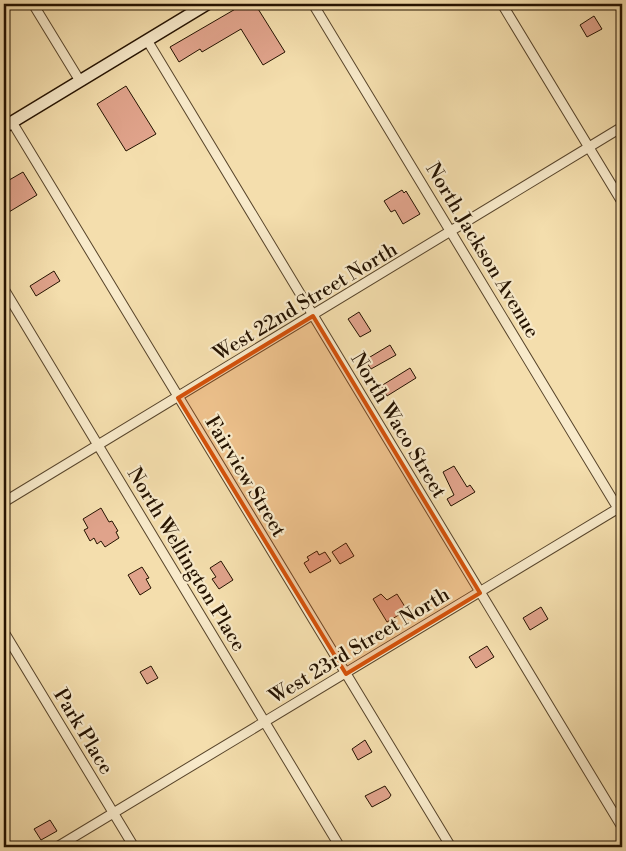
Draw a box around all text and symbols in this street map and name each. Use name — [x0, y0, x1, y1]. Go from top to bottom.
street label: North Jackson Avenue — [419, 158, 544, 343]
street label: West 22nd Street North — [208, 237, 402, 368]
street label: North Waco Street — [344, 349, 451, 503]
street label: Fairview Street — [199, 412, 291, 542]
street label: North Wellington Place — [121, 463, 251, 656]
street label: West 23rd Street North — [264, 582, 455, 711]
street label: Park Place — [47, 684, 118, 779]

